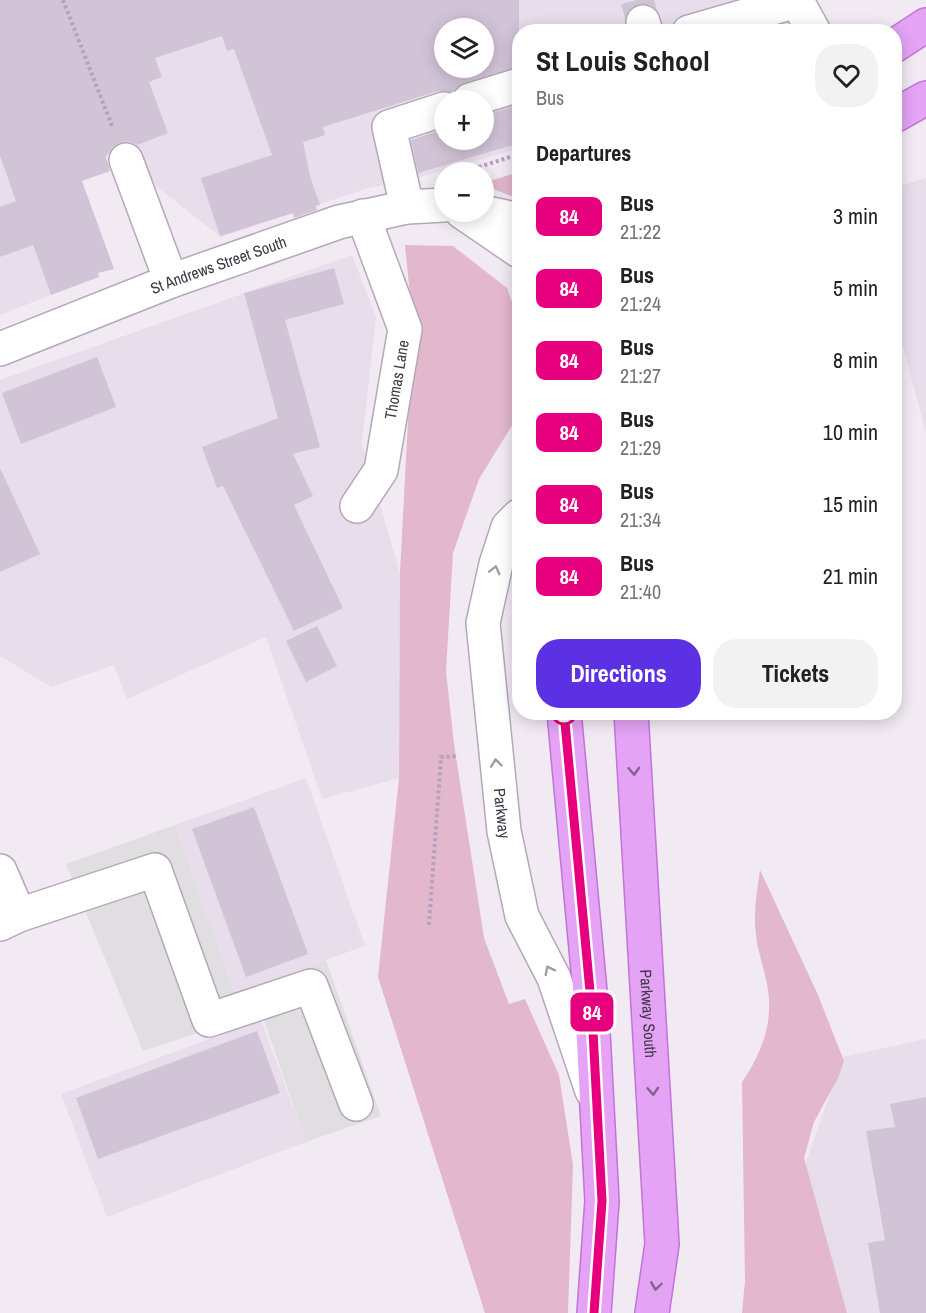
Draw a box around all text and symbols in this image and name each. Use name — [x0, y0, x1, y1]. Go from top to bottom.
map controls — [434, 18, 494, 222]
button: layers — [434, 18, 494, 78]
text: St Louis School — [536, 42, 710, 80]
button: heart — [815, 44, 878, 107]
text: Bus — [536, 84, 564, 111]
button: + — [434, 90, 494, 150]
text: Departures — [536, 138, 631, 168]
button: − — [434, 162, 494, 222]
text: Bus — [620, 188, 654, 218]
text: 3 min — [833, 201, 878, 231]
text: 84 — [559, 202, 579, 231]
text: 21:22 — [620, 218, 661, 245]
street label: St Andrews Street South — [147, 230, 289, 299]
text: Bus — [620, 260, 654, 290]
text: 5 min — [833, 273, 878, 303]
text: 84 — [559, 274, 579, 303]
text: 21:24 — [620, 290, 661, 317]
text: Bus — [620, 332, 654, 362]
street label: Thomas Lane — [379, 338, 414, 421]
text: 8 min — [833, 345, 878, 375]
text: 84 — [559, 346, 579, 375]
text: 21:27 — [620, 362, 661, 389]
text: Bus — [620, 404, 654, 434]
text: 10 min — [823, 417, 878, 447]
text: 84 — [559, 418, 579, 447]
text: 21:29 — [620, 434, 661, 461]
text: Bus — [620, 476, 654, 506]
text: 15 min — [823, 489, 878, 519]
text: 84 — [559, 490, 579, 519]
text: 21:34 — [620, 506, 661, 533]
text: Bus — [620, 548, 654, 578]
text: 21 min — [823, 561, 878, 591]
text: 84 — [559, 562, 579, 591]
one-way arrow — [487, 565, 500, 575]
text: 21:40 — [620, 578, 661, 605]
button: Directions — [536, 639, 701, 708]
button: Tickets — [713, 639, 878, 708]
unlabelled marker — [551, 699, 577, 725]
one-way arrow — [490, 758, 503, 767]
one-way arrow — [628, 766, 641, 775]
street label: Parkway — [489, 787, 516, 841]
one-way arrow — [545, 965, 557, 976]
street label: Parkway South — [635, 969, 662, 1058]
line badge: 84 — [565, 992, 619, 1032]
text: 84 — [582, 998, 602, 1027]
one-way arrow — [646, 1087, 659, 1096]
one-way arrow — [650, 1281, 663, 1290]

